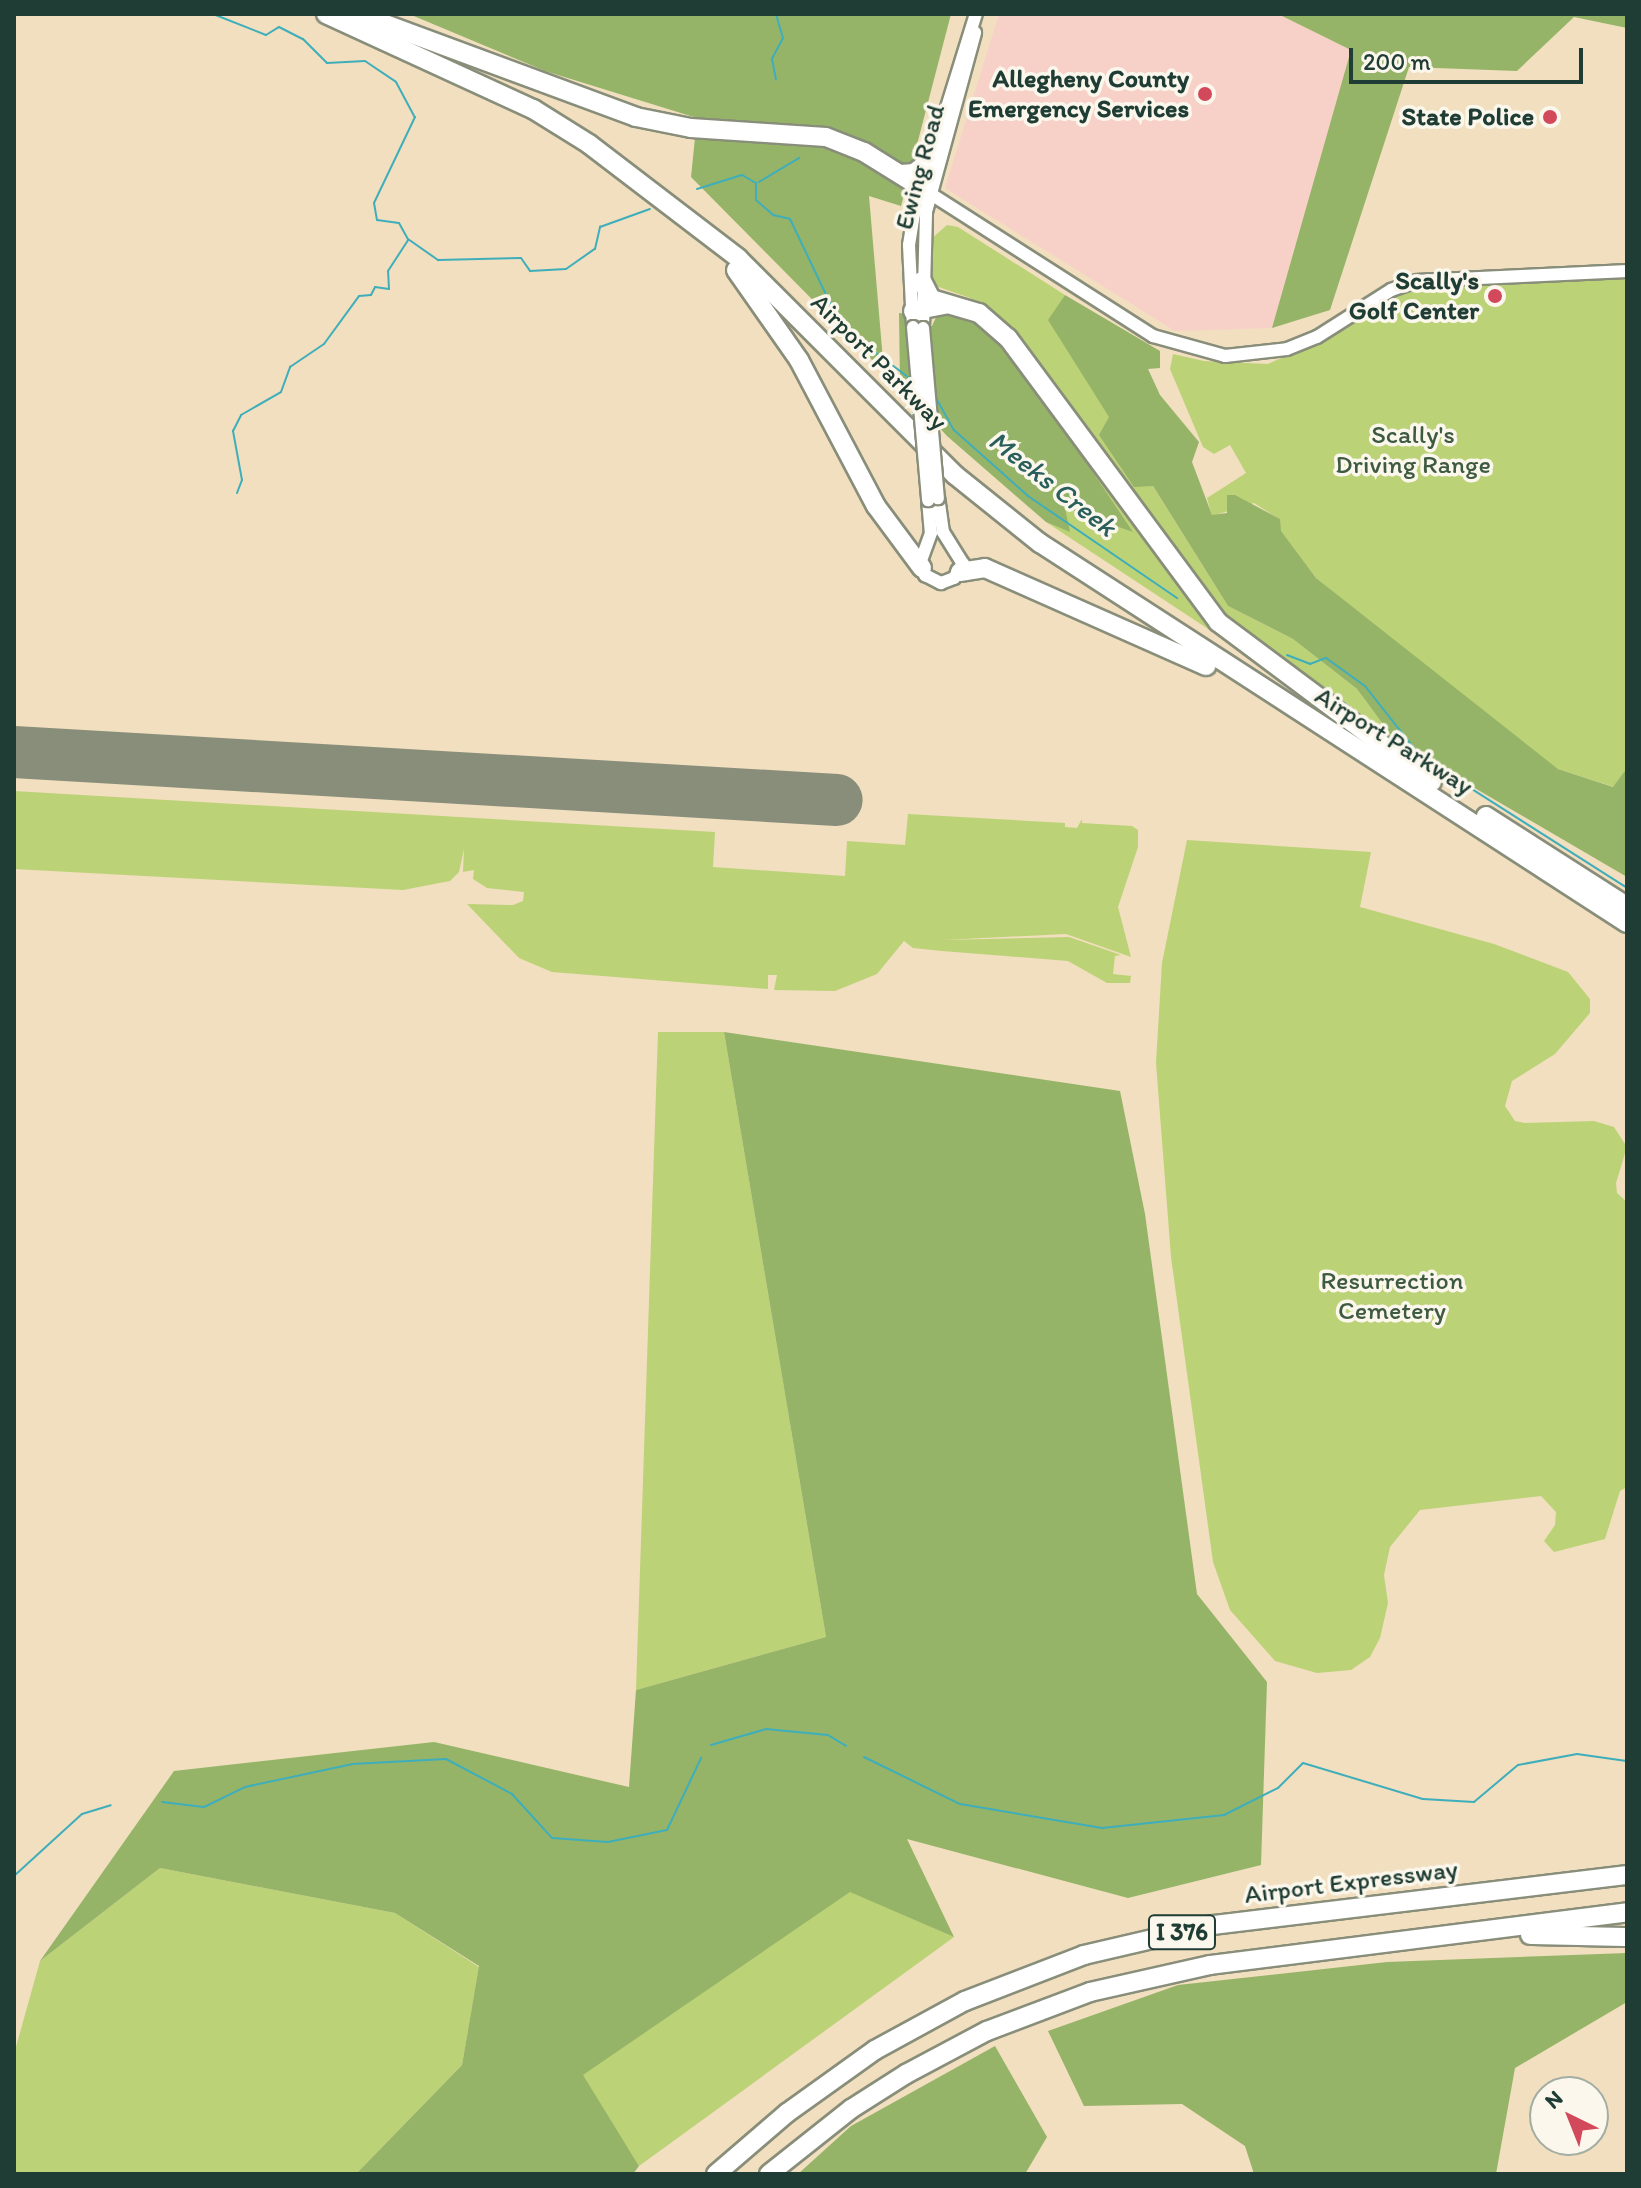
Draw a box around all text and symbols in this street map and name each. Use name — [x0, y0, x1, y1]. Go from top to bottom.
scale bar — [1353, 32, 1587, 82]
text: 200 m — [1363, 47, 1431, 76]
place label: Allegheny County Emergency Services — [968, 63, 1189, 124]
marker: Allegheny County Emergency Services — [1196, 85, 1214, 103]
street label: Ewing Road — [888, 101, 952, 233]
place label: State Police — [1402, 101, 1534, 133]
marker: State Police — [1541, 108, 1559, 126]
place label: Scally's Golf Center — [1349, 265, 1479, 326]
marker: Scally's Golf Center — [1486, 287, 1504, 305]
street label: Airport Parkway — [805, 288, 953, 436]
park label: Scally's Driving Range — [1335, 419, 1491, 480]
water label: Meeks Creek — [983, 423, 1123, 543]
street label: Airport Parkway — [1310, 680, 1478, 802]
park label: Resurrection Cemetery — [1321, 1265, 1463, 1326]
street label: Airport Expressway — [1243, 1853, 1459, 1911]
road number: I 376 — [1146, 1912, 1218, 1952]
north arrow — [1529, 2076, 1609, 2156]
text: N — [1539, 2085, 1568, 2114]

